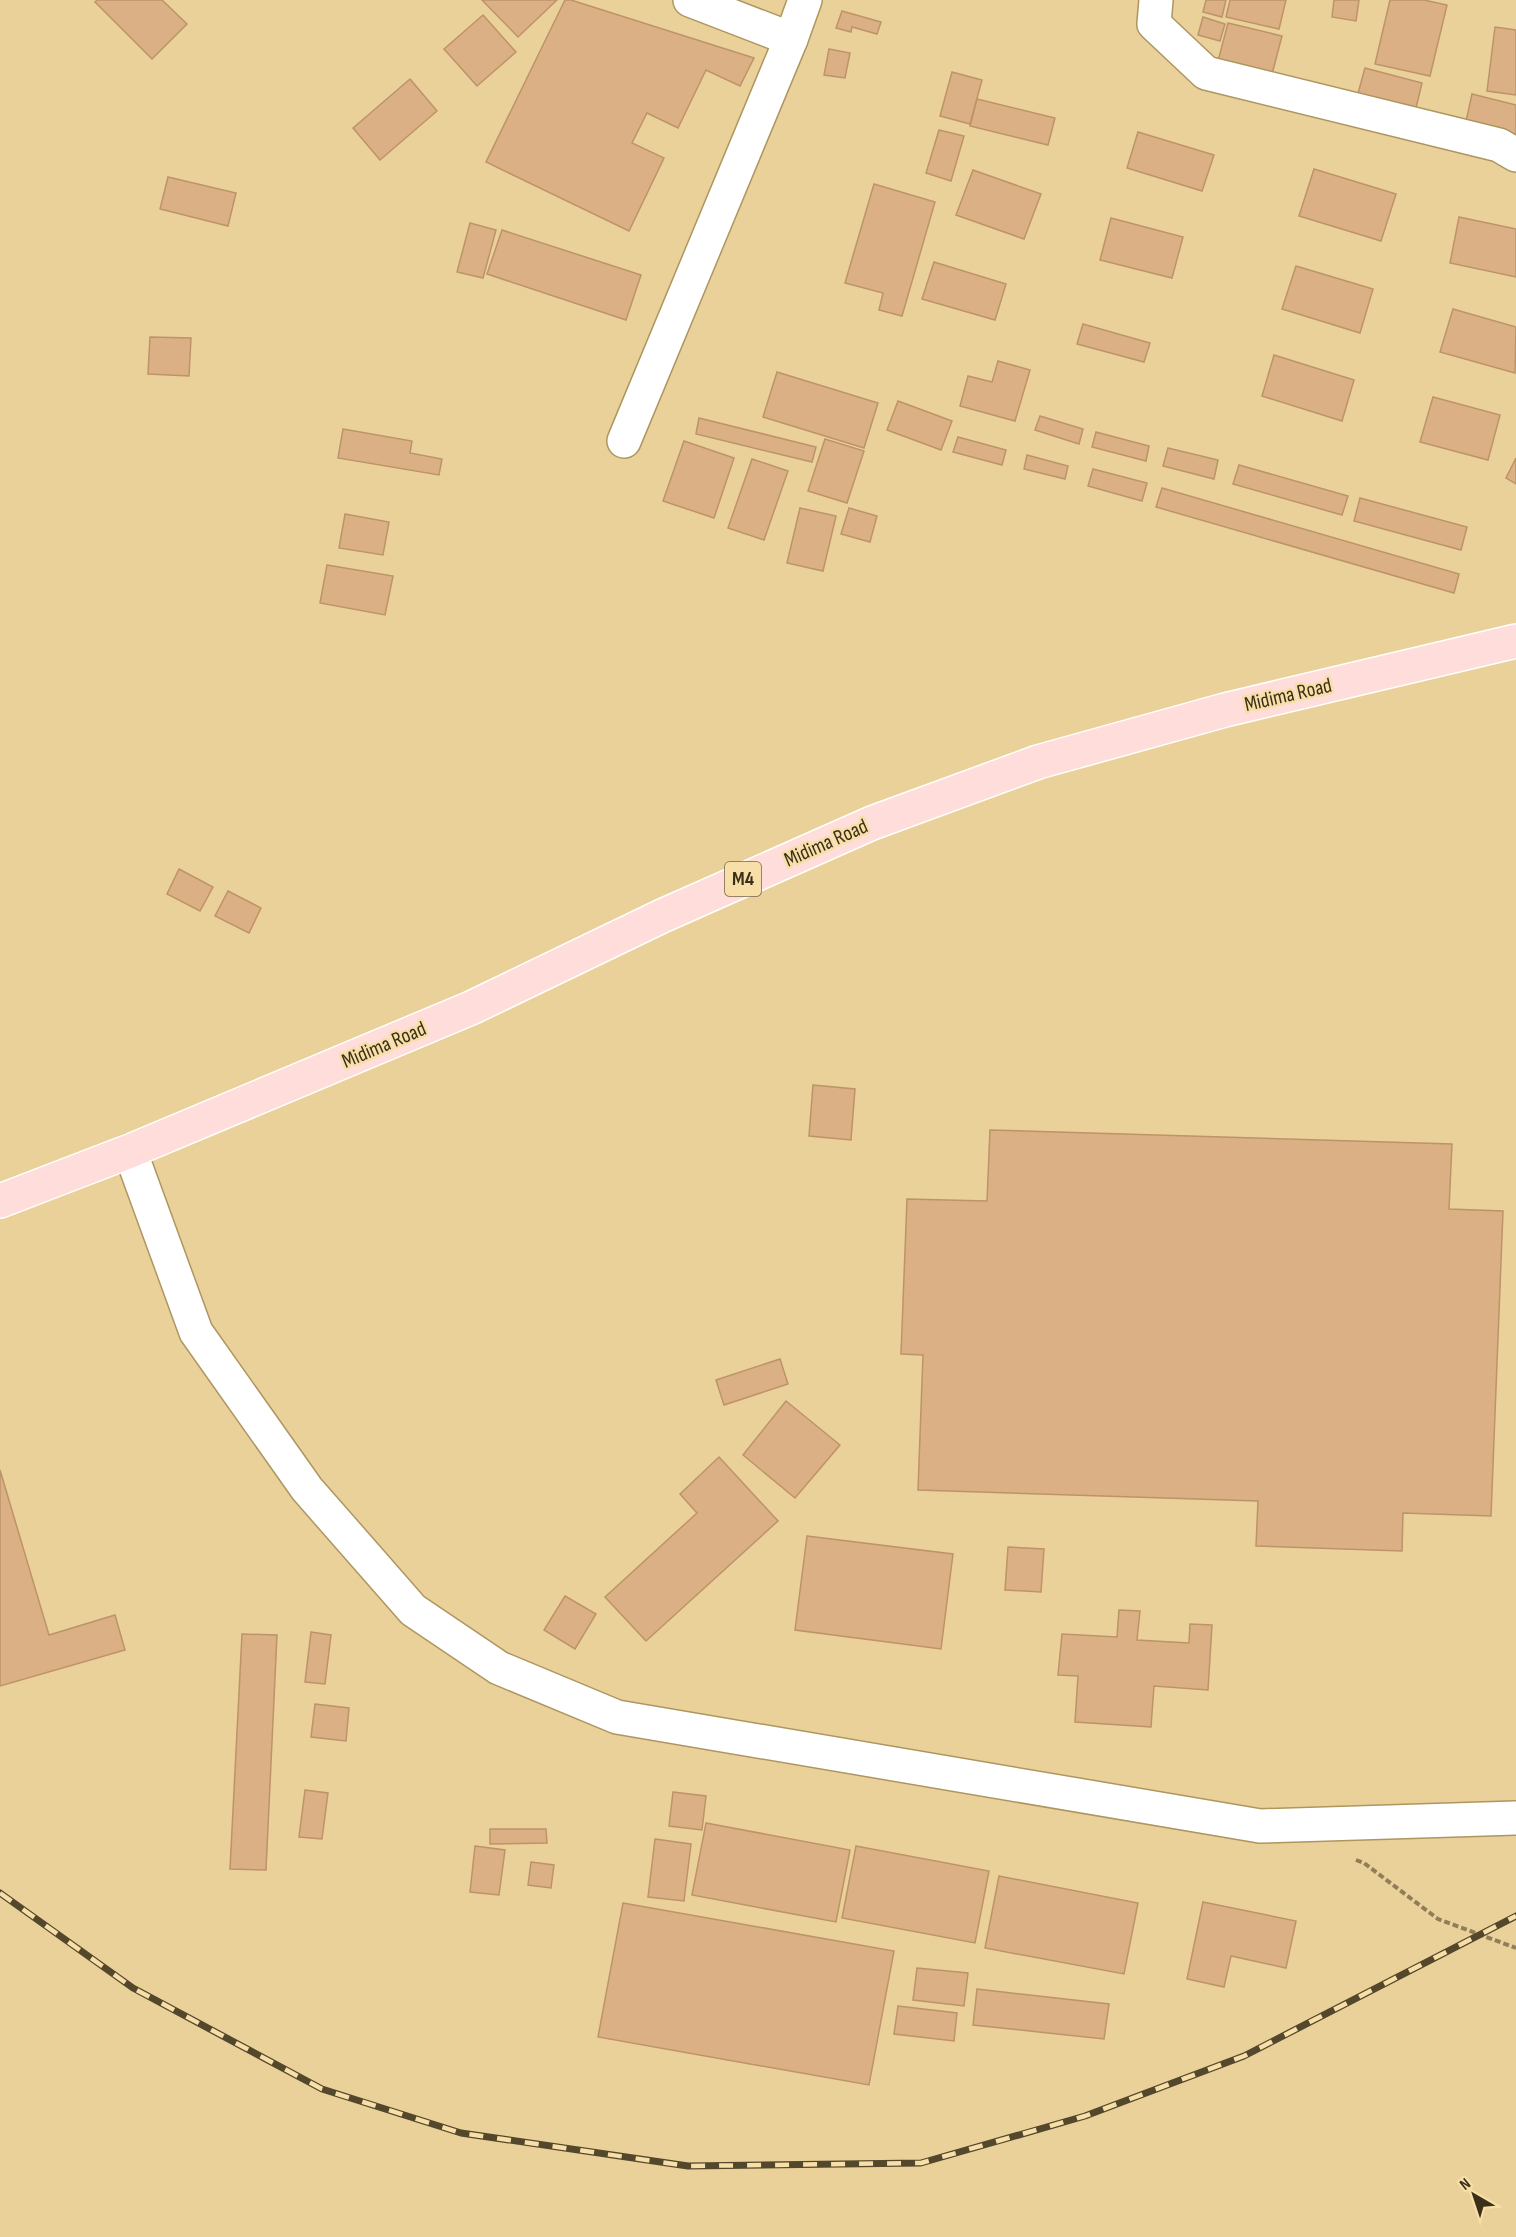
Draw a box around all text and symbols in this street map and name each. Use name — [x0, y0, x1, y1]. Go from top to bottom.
street label: Midima Road — [1242, 673, 1334, 717]
street label: Midima Road — [780, 813, 872, 873]
road number: M4 — [725, 862, 761, 896]
street label: Midima Road — [338, 1016, 430, 1074]
north arrow — [1444, 2165, 1504, 2225]
text: N — [1456, 2174, 1475, 2195]

